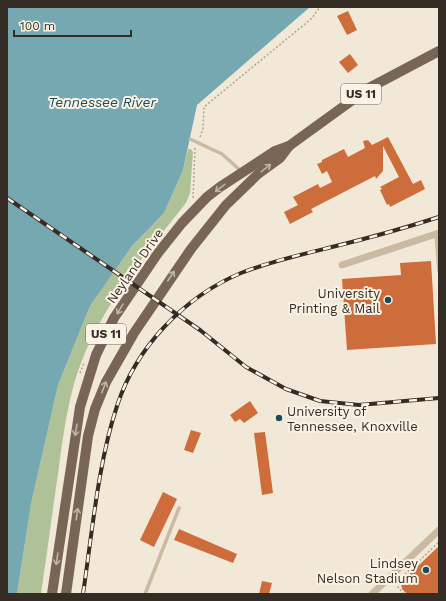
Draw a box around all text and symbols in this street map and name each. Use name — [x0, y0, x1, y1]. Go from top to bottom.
scale bar — [14, 12, 131, 38]
text: 100 m — [20, 19, 55, 33]
road number: US 11 — [341, 84, 381, 104]
water label: Tennessee River — [48, 94, 156, 110]
one-way arrow — [261, 164, 272, 173]
one-way arrow — [214, 183, 225, 192]
street label: Neyland Drive — [104, 226, 166, 306]
one-way arrow — [167, 271, 175, 282]
place label: University Printing & Mail — [289, 286, 380, 316]
marker: University Printing & Mail — [383, 295, 393, 305]
one-way arrow — [116, 303, 124, 314]
road number: US 11 — [86, 324, 126, 344]
one-way arrow — [100, 382, 108, 394]
place label: University of Tennessee, Knoxville — [287, 404, 418, 434]
marker: University of Tennessee, Knoxville — [274, 413, 284, 423]
one-way arrow — [71, 423, 79, 436]
one-way arrow — [73, 508, 81, 521]
one-way arrow — [53, 552, 60, 565]
place label: Lindsey Nelson Stadium — [317, 556, 418, 586]
marker: Lindsey Nelson Stadium — [421, 565, 431, 575]

